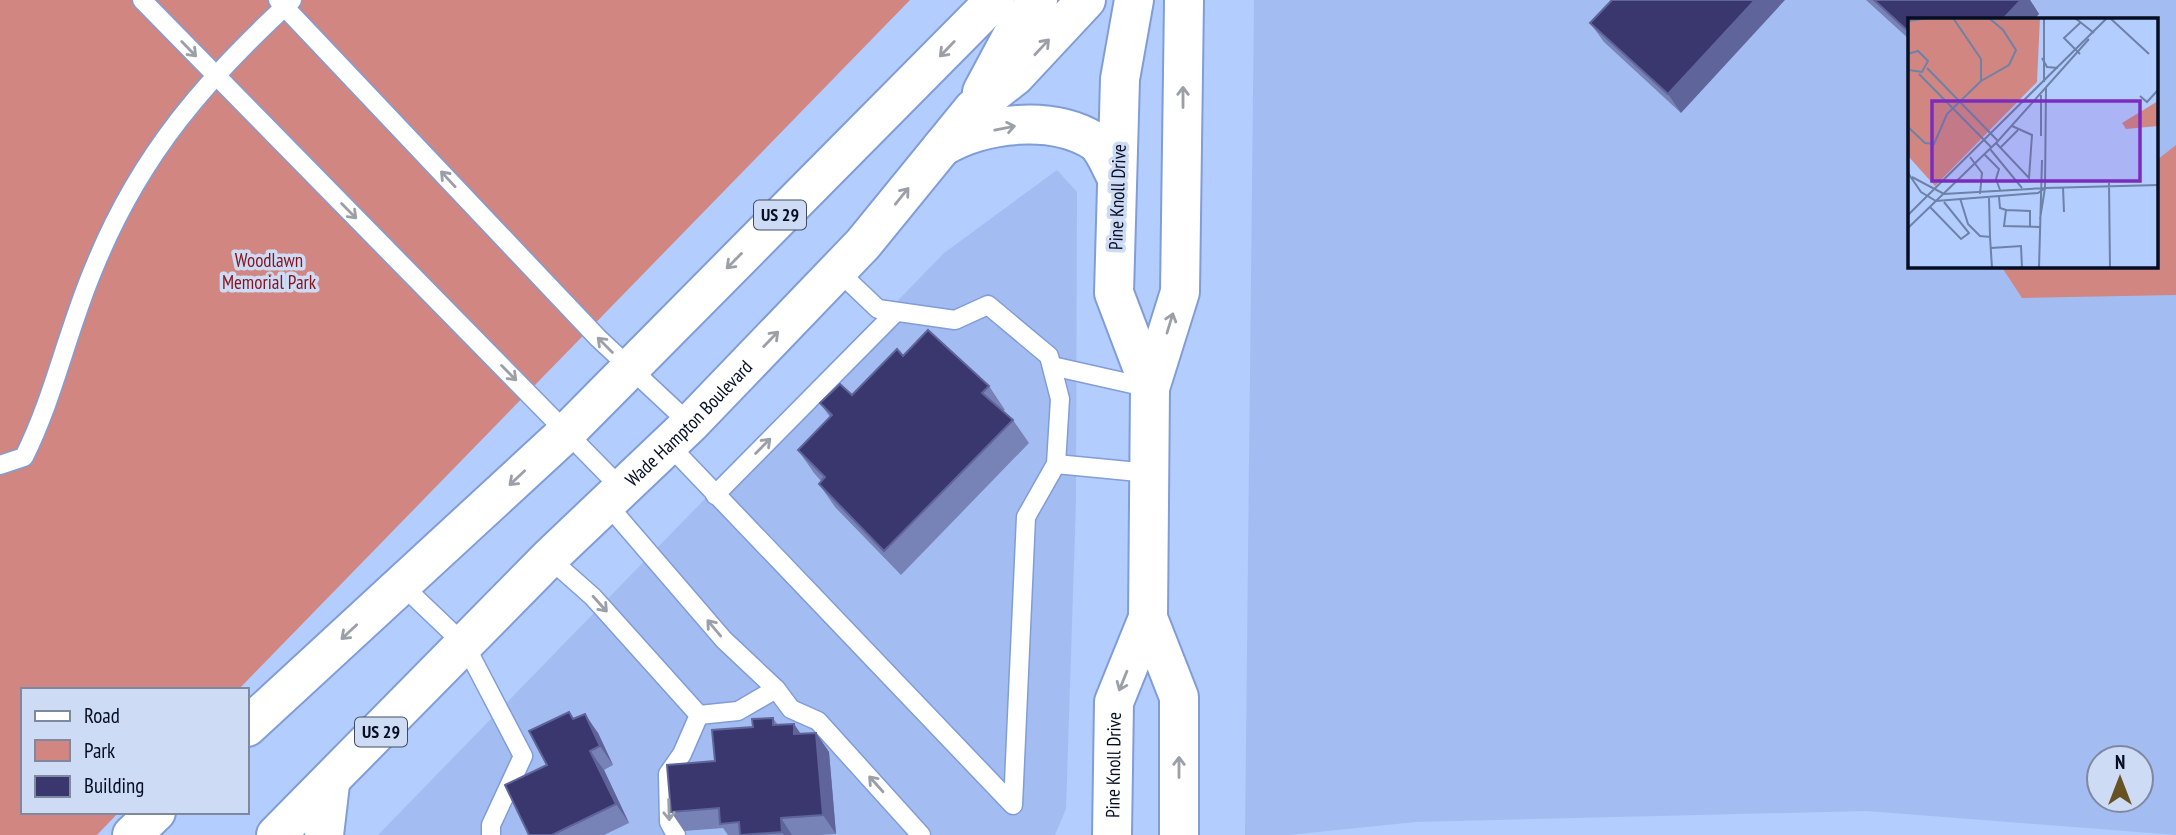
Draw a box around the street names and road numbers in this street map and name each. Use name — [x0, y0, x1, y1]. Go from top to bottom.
street label: Pine Knoll Drive — [1103, 144, 1131, 250]
road number: US 29 — [754, 200, 806, 230]
street label: Wade Hampton Boulevard — [620, 355, 757, 491]
street label: Pine Knoll Drive — [1100, 712, 1126, 818]
road number: US 29 — [355, 718, 407, 746]

